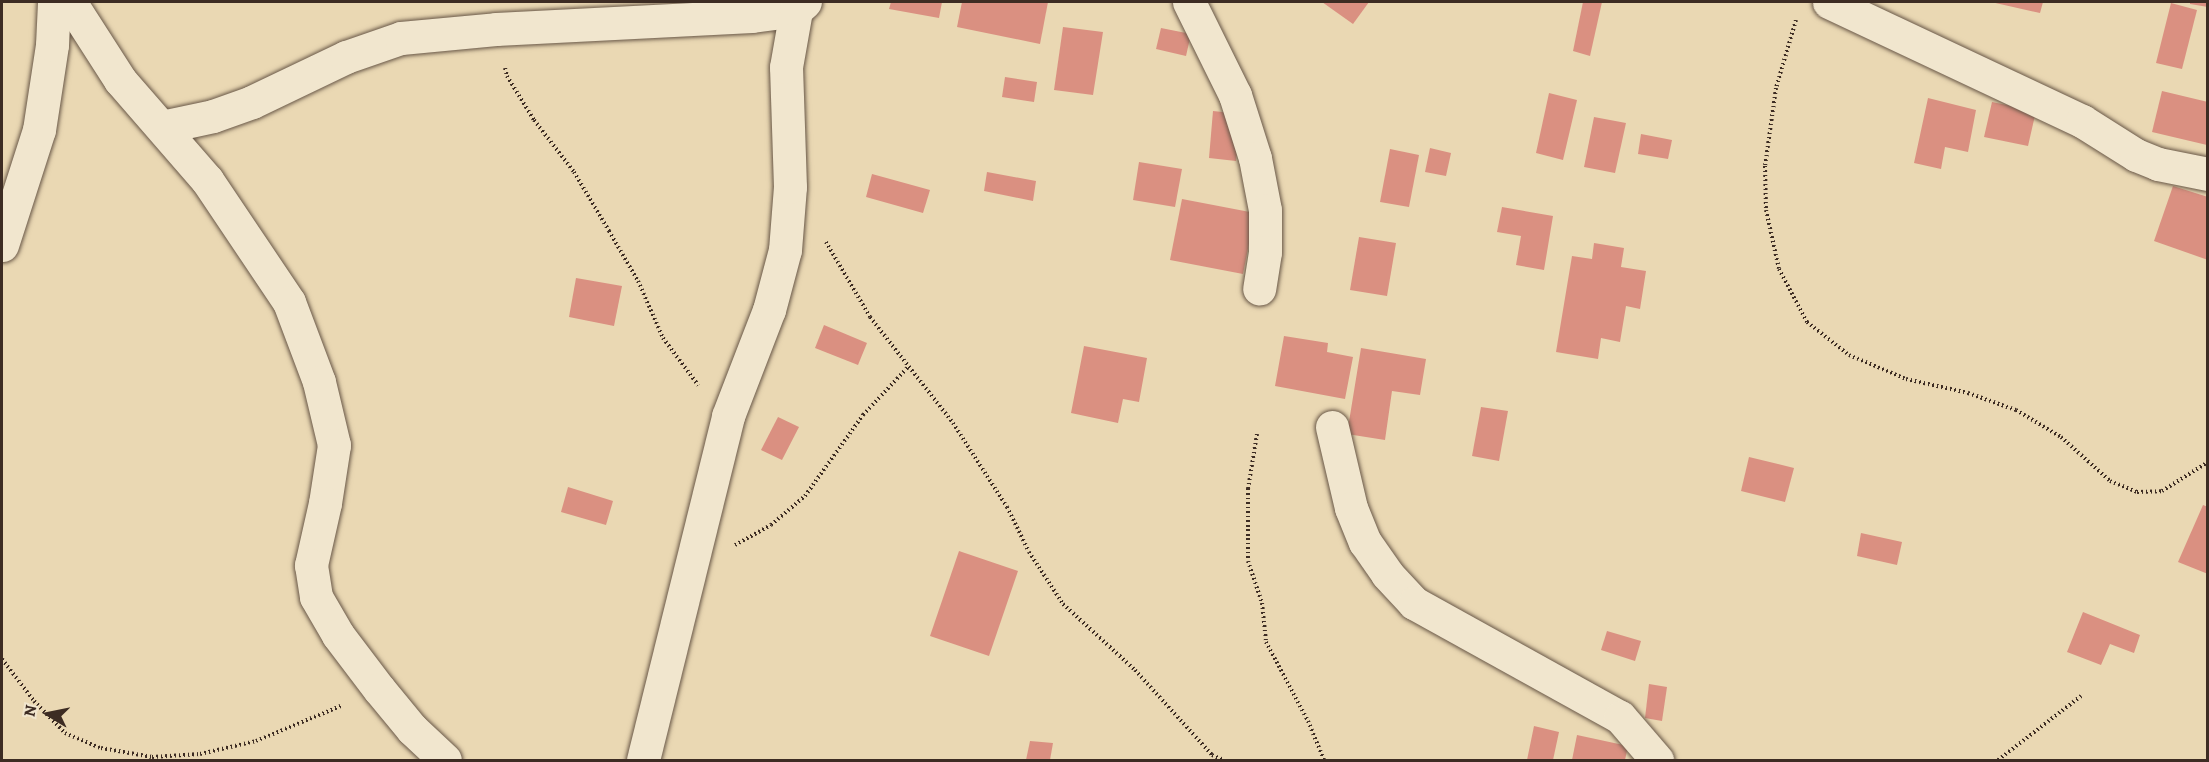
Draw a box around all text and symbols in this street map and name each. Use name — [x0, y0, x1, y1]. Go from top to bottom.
north arrow — [18, 684, 78, 744]
text: N — [18, 703, 42, 719]

